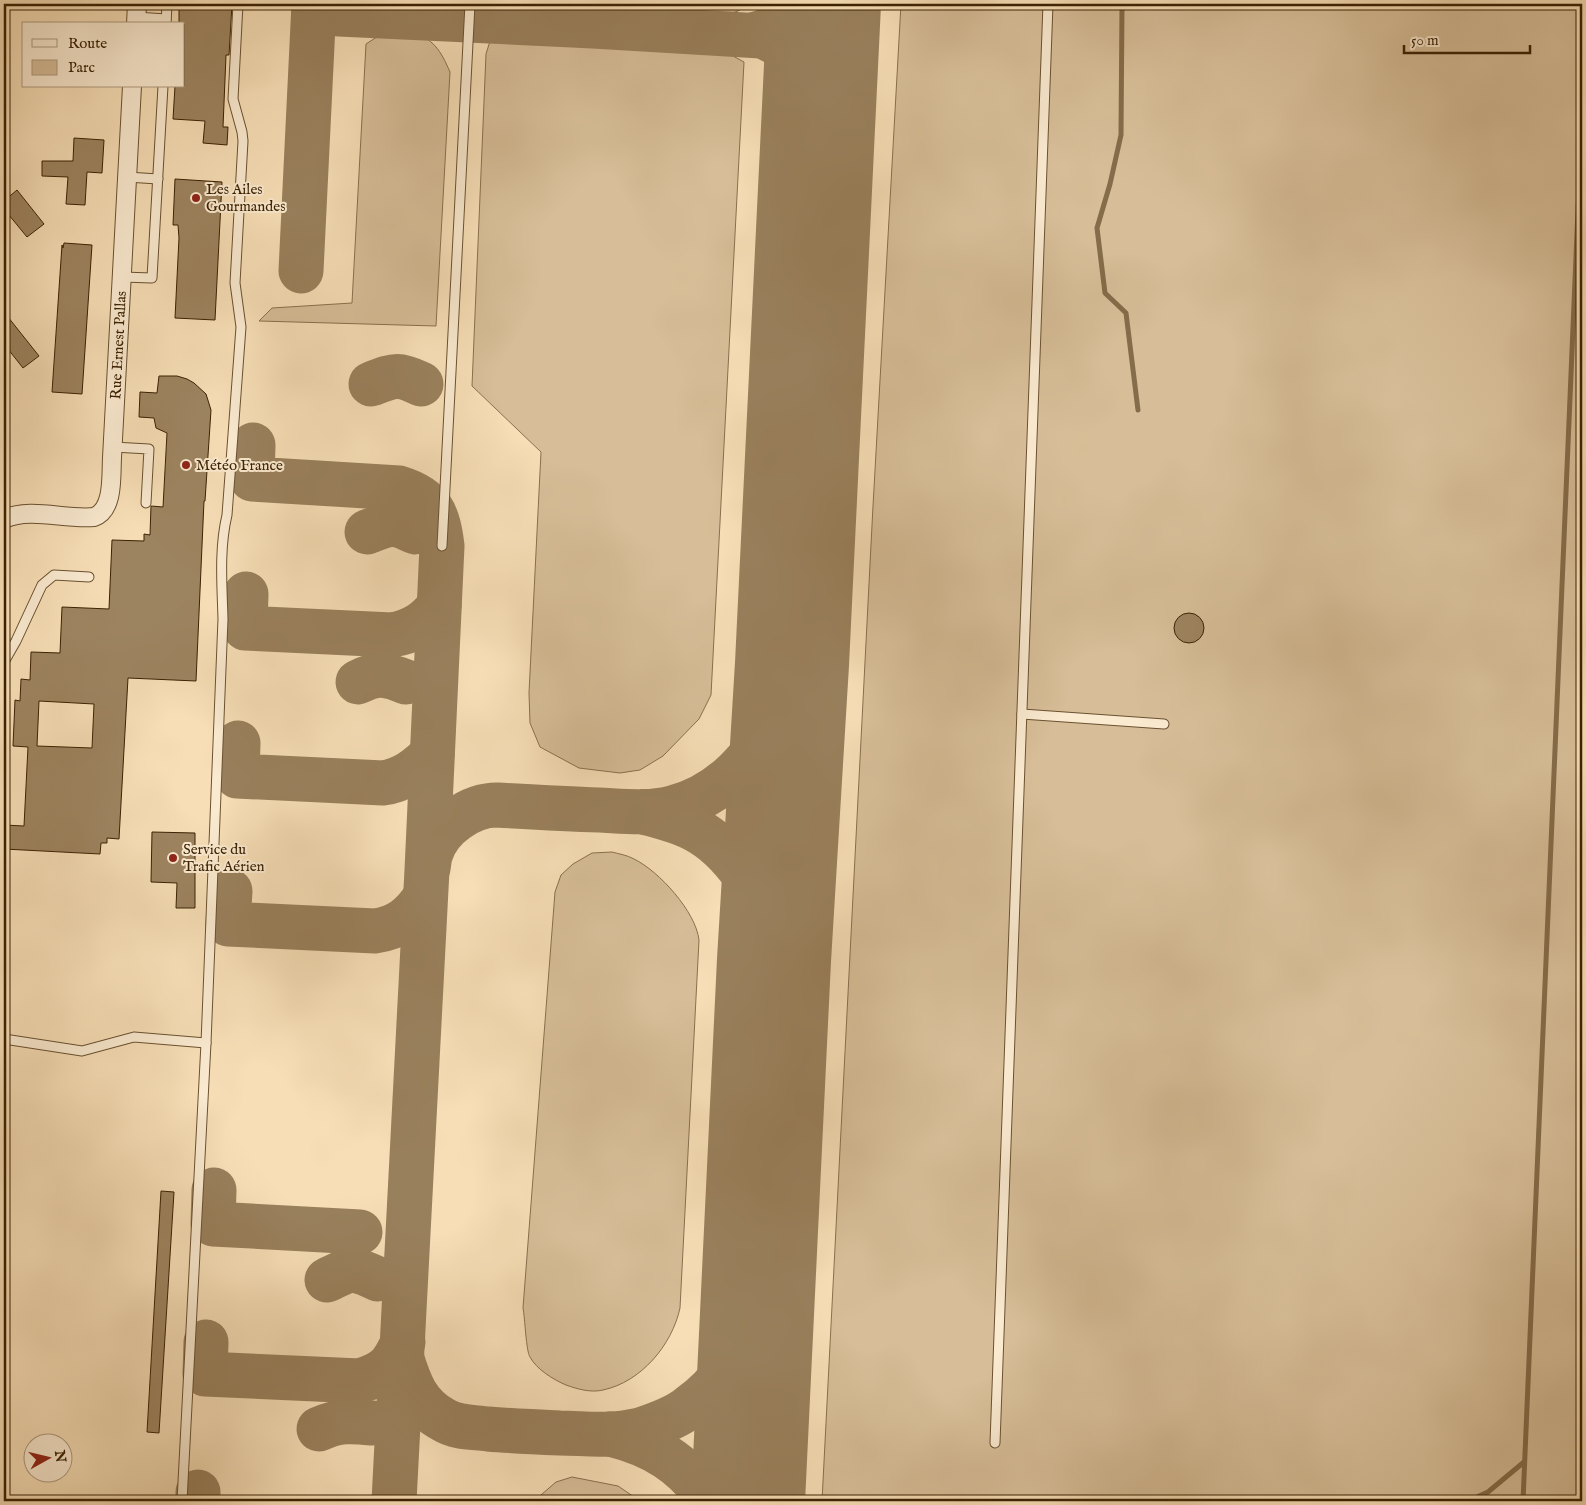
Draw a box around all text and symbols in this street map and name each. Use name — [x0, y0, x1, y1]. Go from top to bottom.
legend — [22, 22, 185, 88]
scale bar — [1404, 22, 1530, 54]
text: 50 m — [1411, 31, 1439, 50]
text: Route — [68, 34, 107, 53]
text: Parc — [68, 58, 95, 77]
place label: Les Ailes Gourmandes — [206, 180, 285, 216]
marker: Les Ailes Gourmandes — [190, 192, 202, 204]
street label: Rue Ernest Pallas — [106, 290, 131, 400]
place label: Météo France — [196, 456, 283, 475]
marker: Météo France — [180, 459, 192, 471]
place label: Service du Trafic Aérien — [183, 840, 265, 876]
marker: Service du Trafic Aérien — [167, 852, 179, 864]
north arrow — [22, 1432, 72, 1482]
text: N — [50, 1448, 70, 1464]

